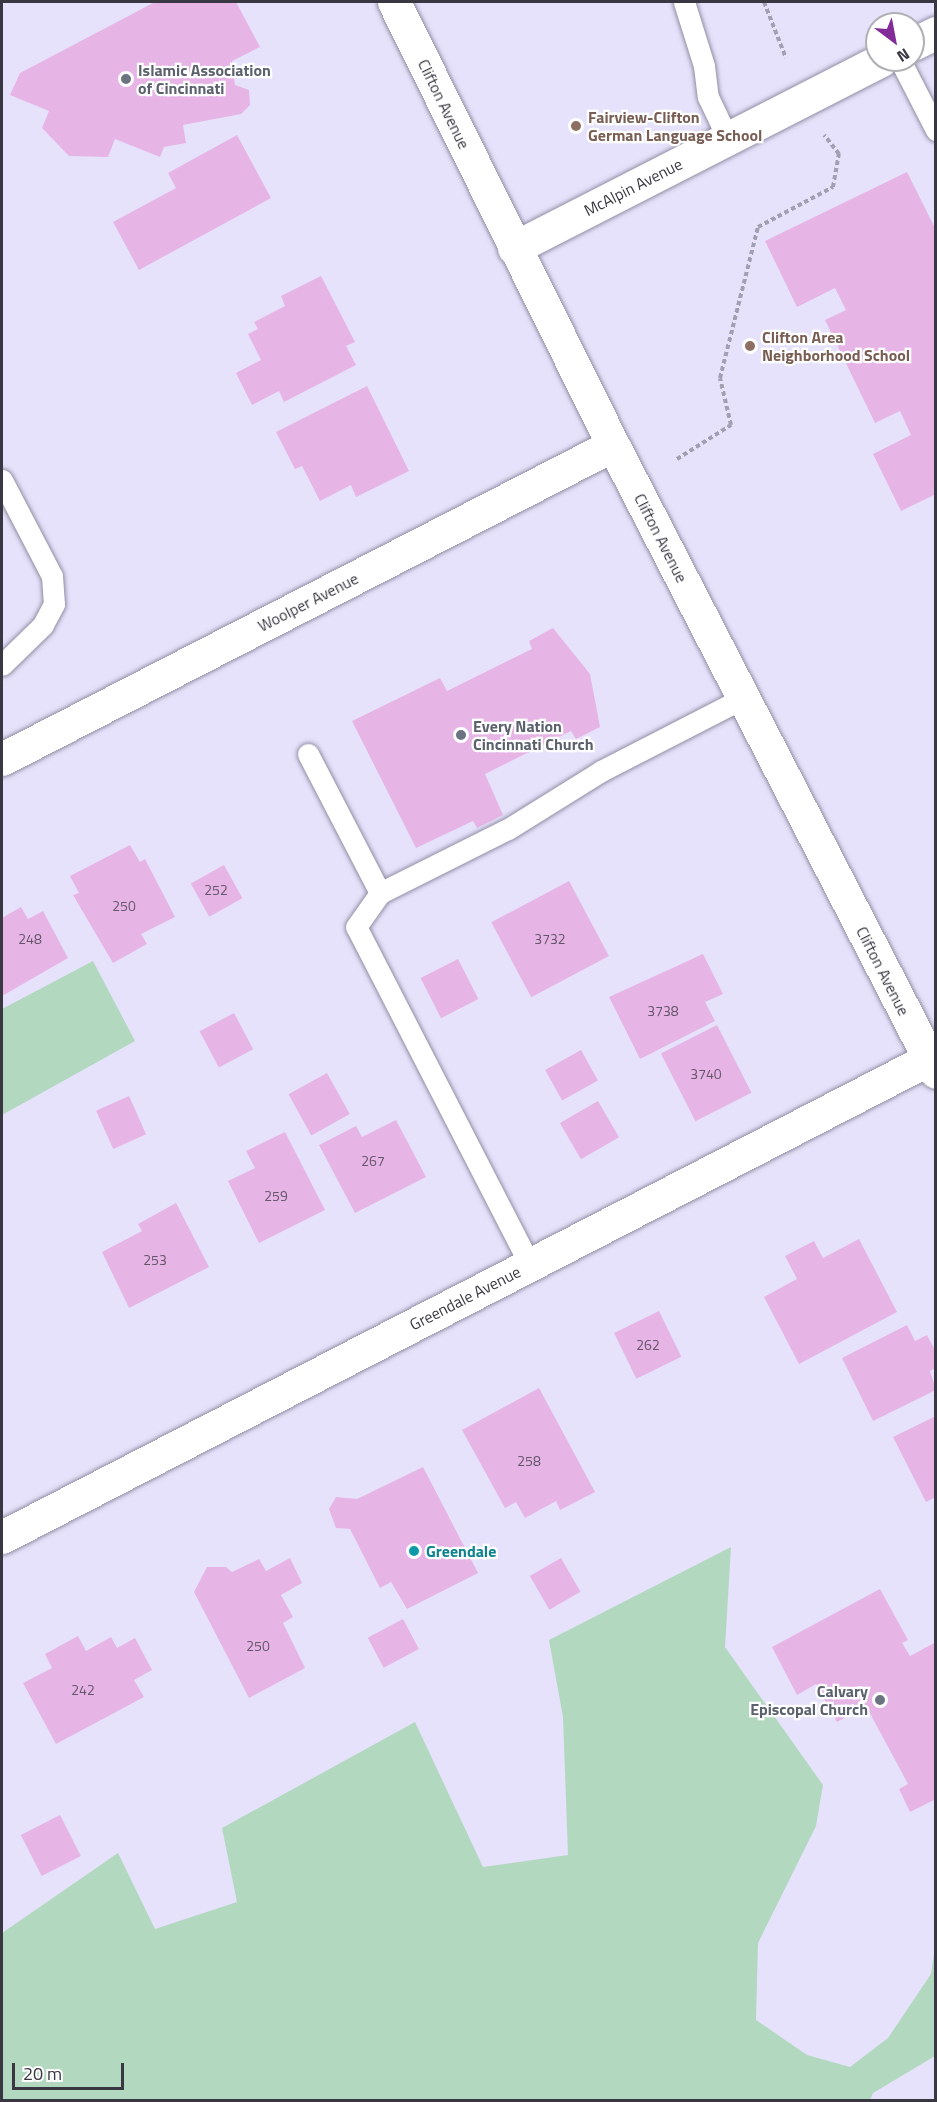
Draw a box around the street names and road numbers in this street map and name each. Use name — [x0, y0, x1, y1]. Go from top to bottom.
street label: Clifton Avenue — [414, 56, 474, 152]
street label: McAlpin Avenue — [581, 154, 685, 220]
street label: Clifton Avenue — [630, 490, 692, 586]
street label: Woolper Avenue — [255, 568, 361, 636]
street label: Clifton Avenue — [852, 923, 914, 1019]
street label: Greendale Avenue — [406, 1262, 524, 1334]

